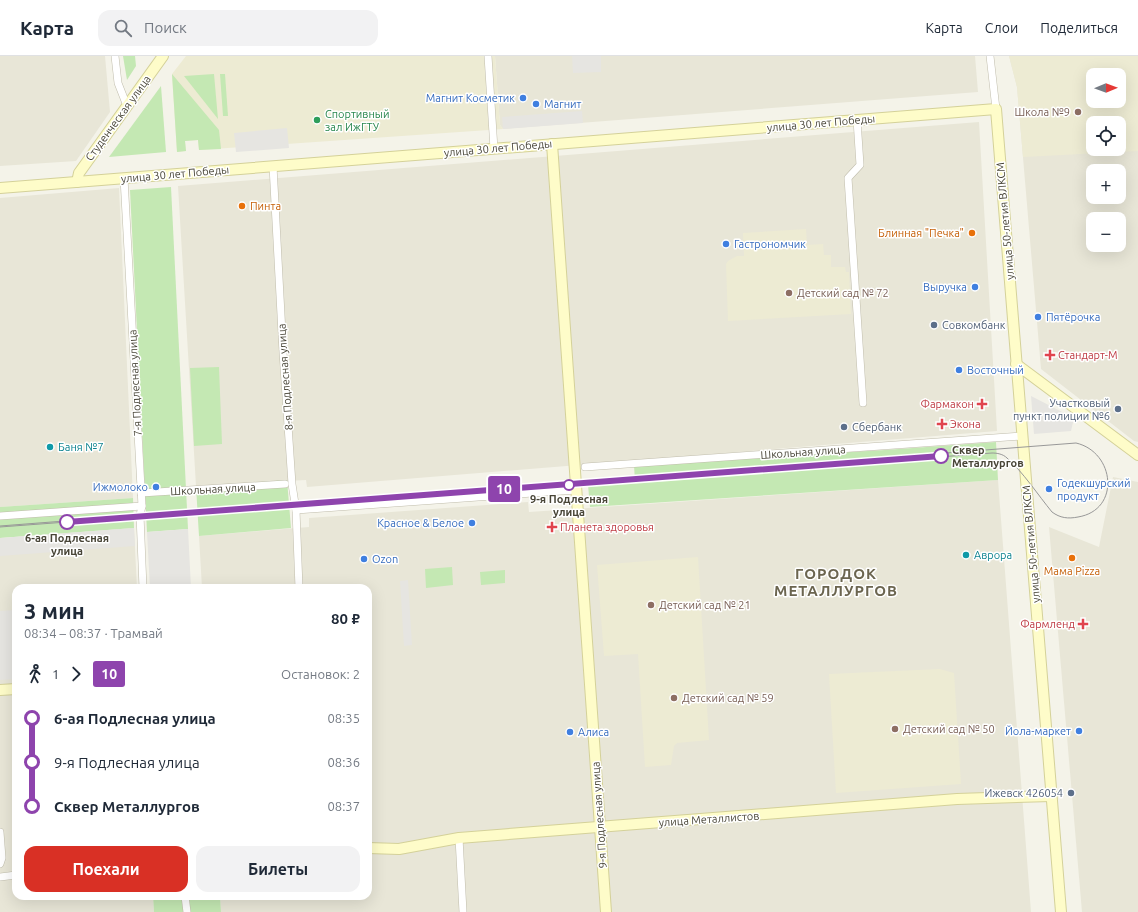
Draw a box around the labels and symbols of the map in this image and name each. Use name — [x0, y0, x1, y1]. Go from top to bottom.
north arrow — [1086, 68, 1126, 108]
street label: Студенческая улица — [83, 73, 153, 163]
place label: Магнит Косметик — [426, 92, 515, 104]
marker: Магнит Косметик — [518, 93, 528, 103]
place label: Магнит — [544, 98, 582, 110]
marker: Магнит — [531, 99, 541, 109]
place label: Школа №9 — [1015, 106, 1070, 118]
marker: Школа №9 — [1073, 107, 1083, 117]
place label: Спортивный зал ИжГТУ — [325, 108, 390, 133]
street label: улица 30 лет Победы — [766, 112, 876, 134]
marker: Спортивный зал ИжГТУ — [312, 115, 322, 125]
street label: улица 30 лет Победы — [443, 137, 553, 159]
street label: улица 50-летия ВЛКСМ — [994, 162, 1016, 280]
street label: улица 30 лет Победы — [120, 163, 230, 185]
place label: Пинта — [250, 200, 281, 212]
marker: Пинта — [237, 201, 247, 211]
place label: Блинная "Печка" — [878, 227, 964, 239]
marker: Блинная "Печка" — [967, 228, 977, 238]
place label: Гастрономчик — [734, 238, 806, 250]
marker: Гастрономчик — [721, 239, 731, 249]
place label: Выручка — [923, 281, 967, 293]
marker: Выручка — [970, 282, 980, 292]
place label: Детский сад № 72 — [797, 287, 889, 299]
marker: Детский сад № 72 — [784, 288, 794, 298]
place label: Пятёрочка — [1046, 311, 1100, 323]
marker: Пятёрочка — [1033, 312, 1043, 322]
place label: Совкомбанк — [942, 319, 1006, 331]
marker: Совкомбанк — [929, 320, 939, 330]
street label: 8-я Подлесная улица — [275, 323, 295, 431]
street label: 7-я Подлесная улица — [126, 329, 144, 437]
place label: Стандарт-М — [1058, 349, 1117, 361]
marker: Стандарт-М — [1045, 350, 1055, 360]
place label: Восточный — [967, 364, 1024, 376]
marker: Восточный — [954, 365, 964, 375]
place label: Участковый пункт полиции №6 — [1013, 397, 1110, 422]
place label: Фармакон — [921, 398, 974, 410]
marker: Фармакон — [977, 399, 987, 409]
marker: Участковый пункт полиции №6 — [1113, 404, 1123, 414]
place label: Экона — [950, 418, 981, 430]
marker: Экона — [937, 419, 947, 429]
place label: Сбербанк — [852, 421, 902, 433]
marker: Сбербанк — [839, 422, 849, 432]
place label: Баня №7 — [58, 441, 104, 453]
marker: Баня №7 — [45, 442, 55, 452]
street label: Школьная улица — [760, 443, 846, 461]
place label: Сквер Металлургов — [952, 444, 1024, 469]
marker: Сквер Металлургов — [933, 448, 949, 464]
line badge: 10 — [486, 476, 522, 502]
place label: Годекшурский продукт — [1057, 477, 1130, 502]
marker: 9-я Подлесная улица — [563, 479, 575, 491]
place label: Ижмолоко — [93, 481, 148, 493]
street label: Школьная улица — [170, 481, 256, 497]
marker: Ижмолоко — [151, 482, 161, 492]
marker: Годекшурский продукт — [1044, 484, 1054, 494]
street label: улица 50-летия ВЛКСМ — [1020, 485, 1042, 603]
place label: 9-я Подлесная улица — [530, 493, 608, 518]
marker: 6-ая Подлесная улица — [59, 514, 75, 530]
place label: Красное & Белое — [377, 517, 464, 529]
marker: Красное & Белое — [467, 518, 477, 528]
place label: Планета здоровья — [560, 521, 654, 533]
marker: Планета здоровья — [547, 522, 557, 532]
place label: 6-ая Подлесная улица — [25, 532, 109, 557]
place label: Аврора — [974, 549, 1012, 561]
marker: Аврора — [961, 550, 971, 560]
place label: Ozon — [372, 553, 398, 565]
marker: Мама Pizza — [1067, 553, 1077, 563]
marker: Ozon — [359, 554, 369, 564]
district label: ГОРОДОК МЕТАЛЛУРГОВ — [774, 565, 898, 599]
place label: Мама Pizza — [1044, 565, 1100, 577]
place label: Детский сад № 21 — [659, 599, 751, 611]
marker: Детский сад № 21 — [646, 600, 656, 610]
place label: Фармленд — [1020, 618, 1076, 630]
marker: Фармленд — [1078, 619, 1088, 629]
place label: Детский сад № 59 — [682, 692, 774, 704]
marker: Детский сад № 59 — [669, 693, 679, 703]
place label: Детский сад № 50 — [903, 723, 995, 735]
marker: Детский сад № 50 — [890, 724, 900, 734]
place label: Йола-маркет — [1005, 725, 1071, 737]
place label: Алиса — [578, 726, 609, 738]
marker: Йола-маркет — [1074, 726, 1084, 736]
marker: Алиса — [565, 727, 575, 737]
street label: 9-я Подлесная улица — [589, 761, 609, 869]
place label: Ижевск 426054 — [984, 787, 1063, 799]
marker: Ижевск 426054 — [1066, 788, 1076, 798]
street label: улица Металлистов — [658, 809, 760, 829]

